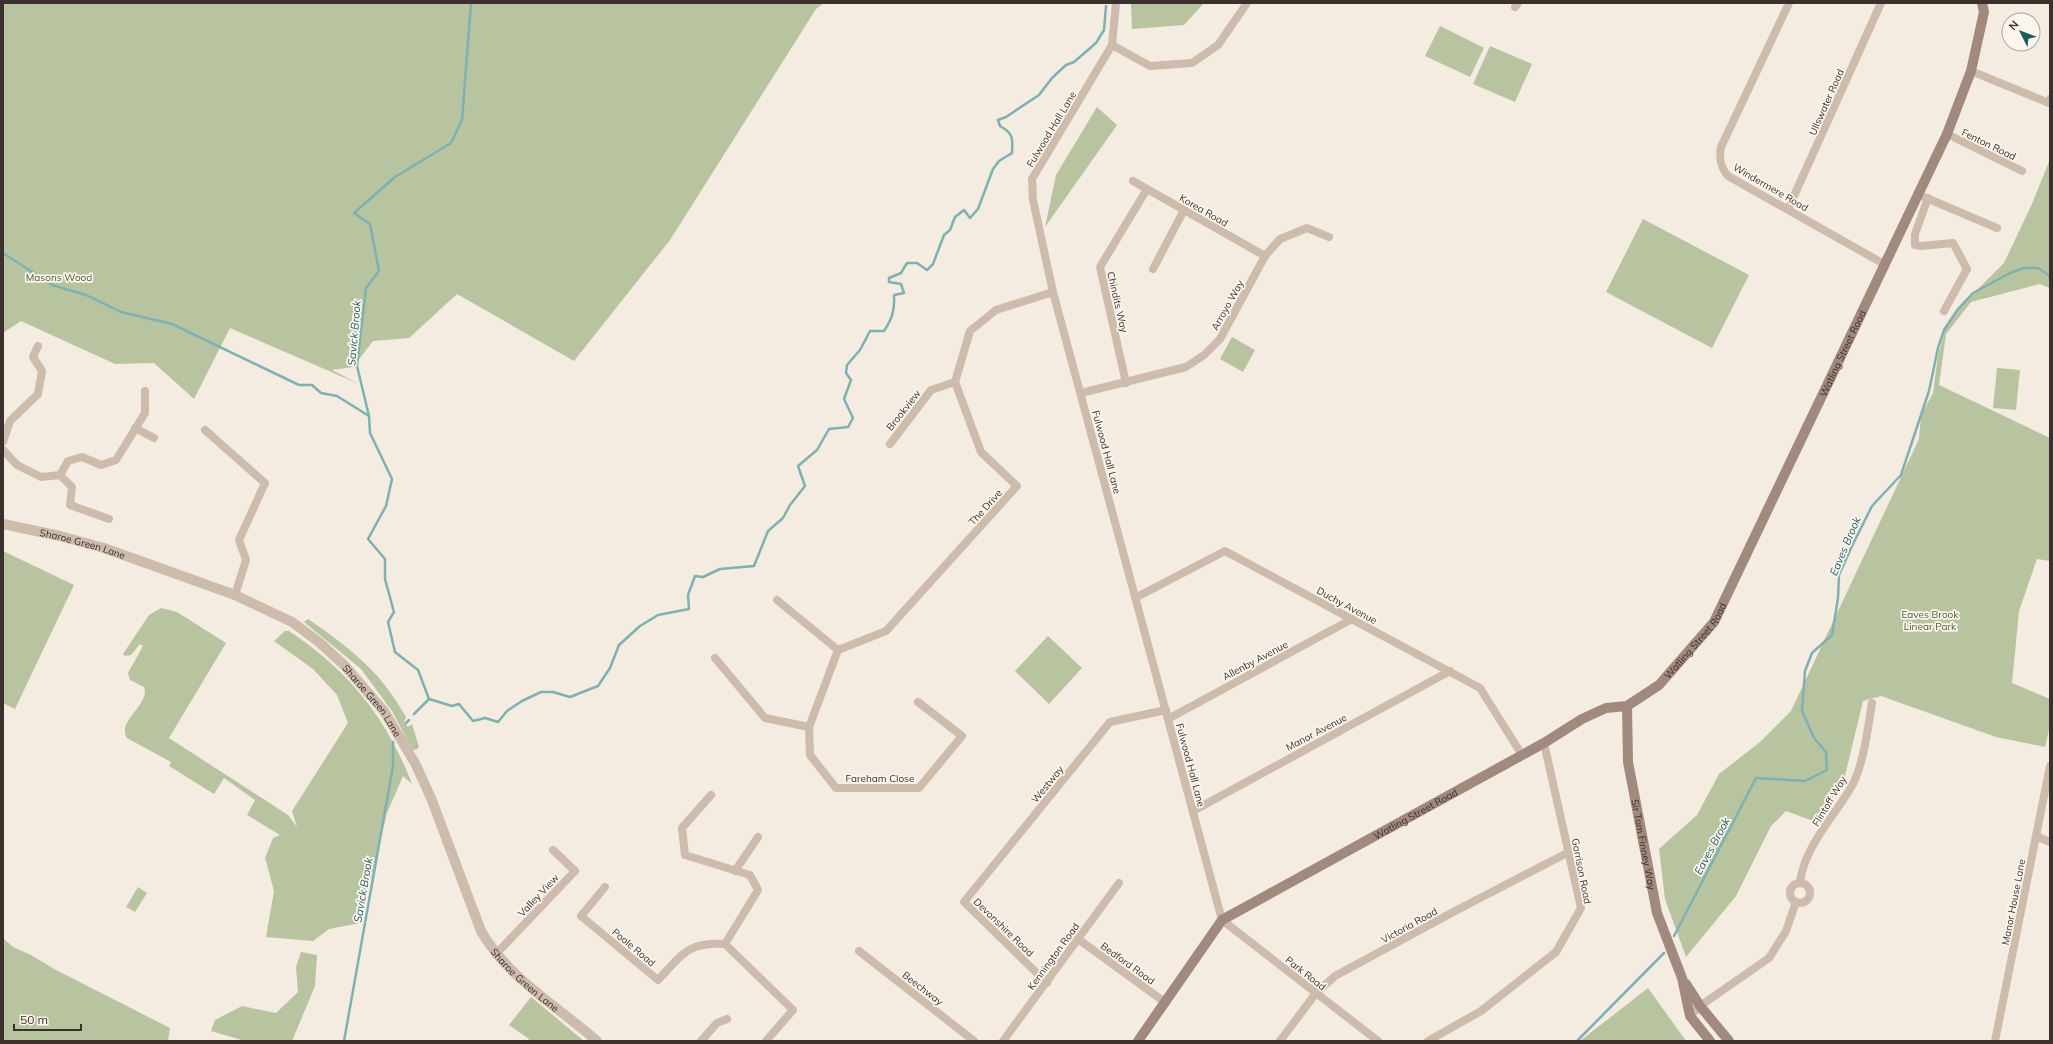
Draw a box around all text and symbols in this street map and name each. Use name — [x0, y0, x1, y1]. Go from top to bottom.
north arrow — [2001, 12, 2041, 52]
text: N — [2006, 18, 2022, 33]
street label: Ullswater Road — [1806, 67, 1847, 137]
street label: Fulwood Hall Lane — [1024, 89, 1079, 170]
street label: Fenton Road — [1959, 126, 2018, 163]
street label: Windermere Road — [1731, 161, 1811, 214]
street label: Korea Road — [1177, 191, 1230, 230]
street label: Chindits Way — [1104, 270, 1131, 335]
park label: Masons Wood — [26, 271, 92, 284]
street label: Arroyo Way — [1208, 277, 1247, 333]
water label: Savick Brook — [344, 299, 364, 366]
street label: Watling Street Road — [1817, 308, 1869, 399]
street label: Brookview — [883, 387, 924, 433]
street label: Fulwood Hall Lane — [1089, 409, 1124, 495]
street label: The Drive — [966, 487, 1005, 528]
water label: Eaves Brook — [1826, 514, 1864, 578]
street label: Sharoe Green Lane — [38, 526, 127, 562]
street label: Duchy Avenue — [1314, 584, 1379, 627]
street label: Watling Street Road — [1661, 600, 1729, 682]
park label: Eaves Brook Linear Park — [1902, 608, 1959, 633]
street label: Allenby Avenue — [1220, 638, 1290, 683]
street label: Sharoe Green Lane — [339, 662, 404, 739]
street label: Manor Avenue — [1284, 711, 1349, 754]
street label: Fulwood Hall Lane — [1173, 722, 1208, 808]
street label: Westway — [1028, 762, 1067, 806]
street label: Fareham Close — [845, 772, 915, 785]
street label: Flintoff Way — [1809, 773, 1850, 829]
street label: Watling Street Road — [1371, 786, 1460, 843]
street label: Sir Tom Finney Way — [1628, 798, 1659, 892]
water label: Eaves Brook — [1691, 815, 1733, 877]
street label: Garrison Road — [1569, 837, 1594, 905]
water label: Savick Brook — [350, 856, 376, 923]
street label: Manor House Lane — [1999, 858, 2028, 946]
street label: Valley View — [515, 871, 562, 919]
street label: Devonshire Road — [971, 895, 1037, 959]
street label: Victoria Road — [1379, 905, 1440, 946]
street label: Kennington Road — [1025, 920, 1082, 992]
street label: Poole Road — [609, 925, 658, 969]
street label: Bedford Road — [1098, 939, 1157, 987]
street label: Sharoe Green Lane — [488, 946, 562, 1015]
street label: Park Road — [1283, 953, 1329, 993]
street label: Beechway — [900, 968, 946, 1009]
scale bar — [14, 1006, 81, 1032]
text: 50 m — [20, 1012, 48, 1027]

